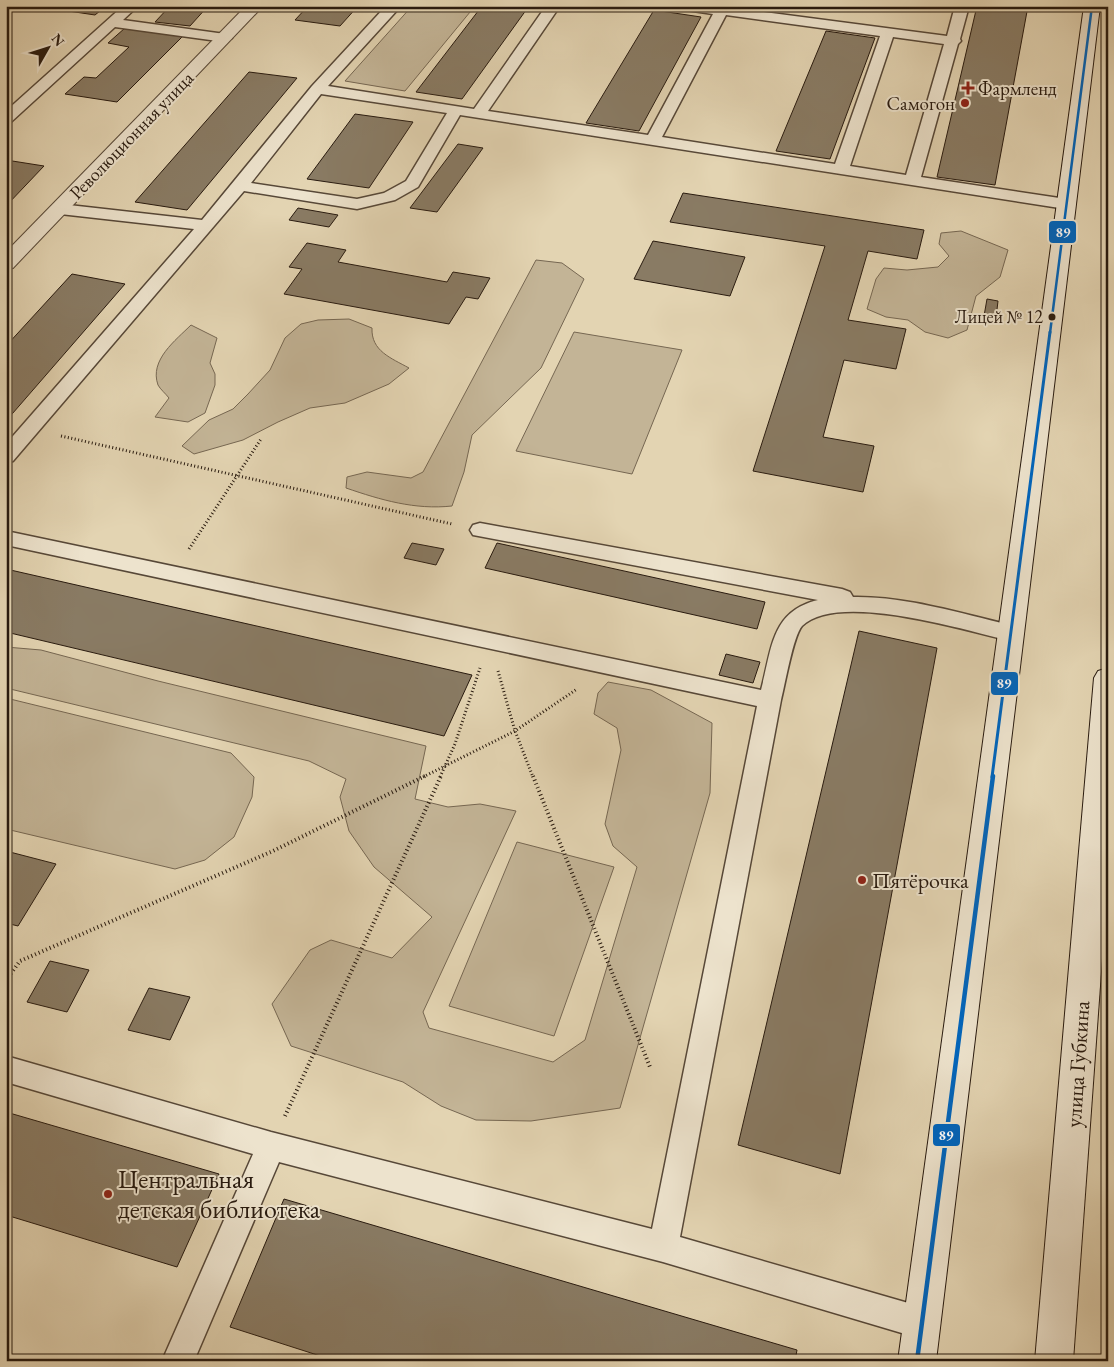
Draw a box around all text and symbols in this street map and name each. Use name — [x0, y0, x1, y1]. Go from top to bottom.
north arrow — [22, 22, 72, 72]
text: N — [48, 30, 69, 50]
street label: Революционная улица — [64, 66, 199, 205]
place label: Фармленд — [978, 76, 1057, 101]
marker: Фармленд — [962, 82, 974, 94]
place label: Самогон — [887, 91, 955, 116]
marker: Самогон — [959, 97, 971, 109]
line badge: 89 — [1048, 220, 1077, 244]
text: 89 — [1056, 223, 1071, 241]
place label: Лицей № 12 — [955, 305, 1043, 328]
marker: Лицей № 12 — [1047, 312, 1057, 322]
line badge: 89 — [990, 671, 1019, 696]
text: 89 — [997, 674, 1012, 692]
place label: Пятёрочка — [872, 866, 969, 895]
marker: Пятёрочка — [856, 874, 868, 886]
street label: улица Губкина — [1059, 999, 1096, 1128]
line badge: 89 — [932, 1123, 961, 1147]
text: 89 — [939, 1126, 954, 1144]
place label: Центральная детская библиотека — [118, 1162, 321, 1226]
marker: Центральная детская библиотека — [102, 1188, 114, 1200]

